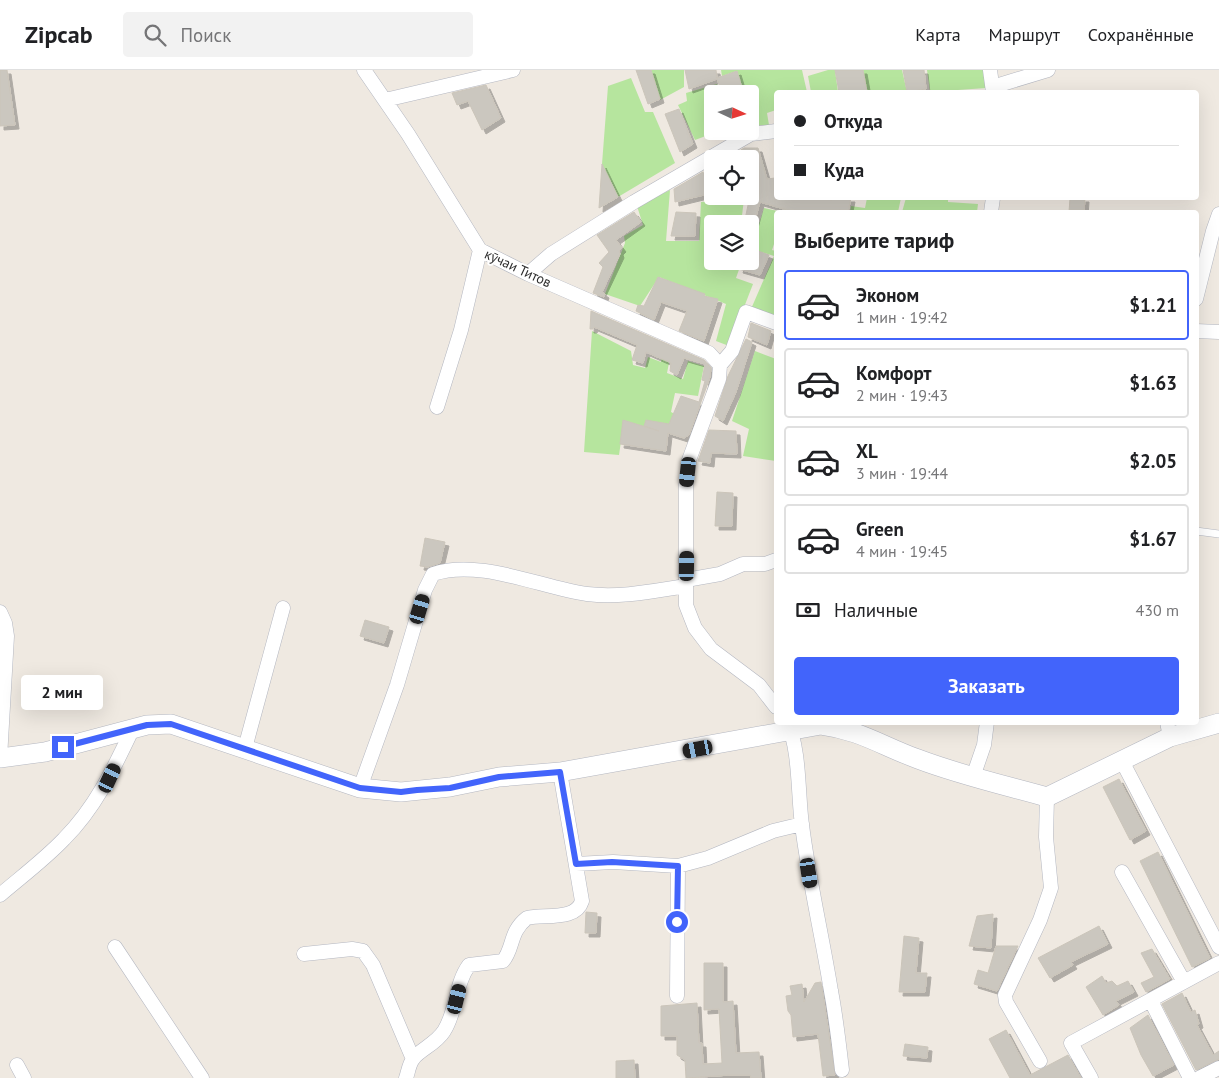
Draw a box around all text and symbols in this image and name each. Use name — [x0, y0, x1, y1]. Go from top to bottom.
search box — [123, 12, 473, 57]
text: Zipcab — [25, 19, 93, 50]
icon: search — [141, 21, 169, 49]
text: Поиск — [181, 23, 231, 47]
text: Карта — [915, 23, 961, 46]
text: Маршрут — [989, 23, 1060, 46]
text: Сохранённые — [1088, 23, 1194, 46]
north arrow — [704, 85, 759, 140]
map controls — [704, 85, 759, 270]
text: Откуда — [824, 109, 883, 133]
button: locate — [704, 150, 759, 205]
text: Куда — [824, 158, 864, 182]
button: layers — [704, 215, 759, 270]
text: Выберите тариф — [794, 226, 954, 254]
street label: кӯчаи Титов — [482, 245, 554, 291]
icon: car — [796, 283, 841, 328]
text: Эконом — [856, 283, 919, 307]
text: $1.21 — [1129, 293, 1177, 317]
text: 1 мин · 19:42 — [856, 307, 948, 327]
icon: car — [796, 361, 841, 406]
text: Комфорт — [856, 361, 932, 385]
text: $1.63 — [1129, 371, 1177, 395]
text: 2 мин · 19:43 — [856, 385, 948, 405]
icon: car — [796, 439, 841, 484]
text: XL — [856, 439, 878, 463]
text: $2.05 — [1129, 449, 1177, 473]
car — [678, 456, 697, 488]
text: 3 мин · 19:44 — [856, 463, 948, 483]
icon: car — [796, 517, 841, 562]
text: Green — [856, 517, 904, 541]
text: $1.67 — [1129, 527, 1177, 551]
text: 4 мин · 19:45 — [856, 541, 948, 561]
car — [679, 551, 694, 581]
car — [408, 592, 431, 626]
icon: cash — [794, 596, 822, 624]
text: Наличные — [834, 598, 918, 622]
text: 430 m — [1136, 600, 1179, 620]
button: Заказать — [794, 657, 1179, 715]
callout: 2 мин — [22, 674, 104, 710]
text: 2 мин — [41, 682, 83, 702]
route end — [52, 736, 74, 758]
car — [681, 739, 714, 759]
car — [96, 761, 123, 795]
car — [799, 857, 818, 889]
route start — [666, 911, 688, 933]
car — [446, 983, 467, 1015]

